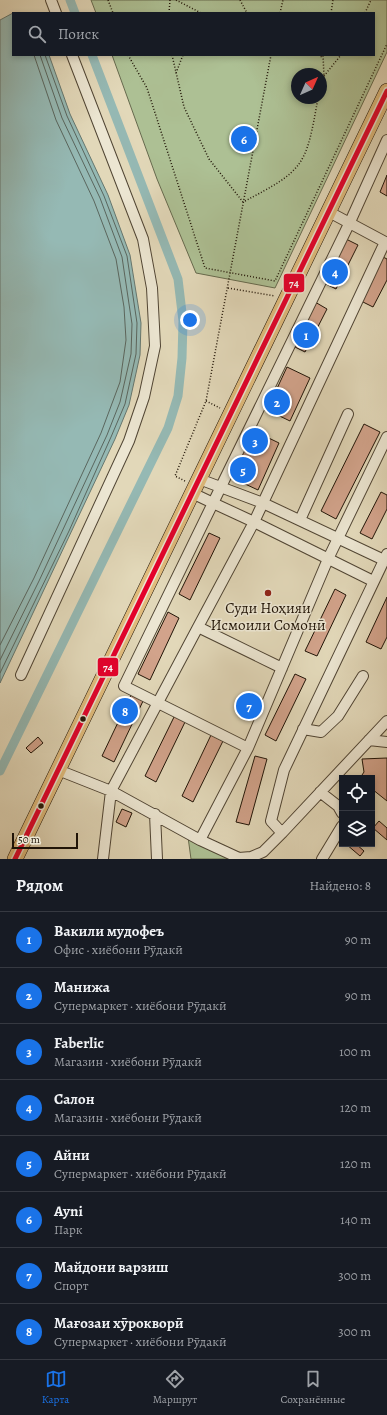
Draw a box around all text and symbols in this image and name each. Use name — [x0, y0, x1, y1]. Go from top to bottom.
search box — [12, 12, 375, 56]
icon: search — [26, 23, 48, 45]
text: Поиск — [58, 24, 99, 44]
north arrow — [291, 68, 327, 104]
pin: 6 — [231, 124, 257, 154]
pin: 4 — [322, 257, 348, 287]
line badge: 74 — [283, 273, 305, 293]
text: 74 — [289, 276, 299, 291]
your location — [180, 310, 200, 330]
pin: 1 — [293, 320, 319, 350]
pin: 2 — [264, 387, 290, 417]
pin: 3 — [242, 426, 268, 456]
pin: 5 — [230, 455, 256, 485]
marker: Суди Ноҳияи Исмоили Сомонӣ — [263, 588, 273, 598]
place label: Суди Ноҳияи Исмоили Сомонӣ — [211, 598, 326, 635]
line badge: 74 — [97, 657, 119, 677]
text: 74 — [103, 660, 113, 675]
pin: 7 — [236, 691, 262, 721]
pin: 8 — [112, 696, 138, 726]
unlabelled marker — [78, 714, 88, 724]
map controls — [339, 775, 375, 847]
button: locate — [339, 775, 375, 811]
unlabelled marker — [36, 801, 46, 811]
button: layers — [339, 811, 375, 847]
scale bar — [12, 831, 78, 850]
text: 50 m — [18, 832, 40, 847]
text: Рядом — [16, 874, 63, 897]
text: Найдено: 8 — [309, 877, 371, 894]
text: Вакили мудофеъ — [54, 921, 164, 941]
text: 1 — [27, 931, 31, 948]
text: 90 m — [345, 931, 371, 948]
text: Офис · хиёбони Рӯдакӣ — [54, 941, 183, 958]
text: Манижа — [54, 977, 110, 997]
text: 2 — [26, 987, 32, 1004]
text: 90 m — [345, 987, 371, 1004]
text: Супермаркет · хиёбони Рӯдакӣ — [54, 997, 227, 1014]
text: Faberlic — [54, 1033, 104, 1053]
text: 3 — [26, 1043, 32, 1060]
text: 100 m — [339, 1043, 371, 1060]
text: Магазин · хиёбони Рӯдакӣ — [54, 1053, 202, 1070]
text: Салон — [54, 1089, 95, 1109]
text: 4 — [26, 1099, 32, 1116]
text: 120 m — [340, 1099, 371, 1116]
text: Магазин · хиёбони Рӯдакӣ — [54, 1109, 202, 1126]
text: Айни — [54, 1145, 90, 1165]
text: 5 — [26, 1155, 32, 1172]
text: 120 m — [340, 1155, 371, 1172]
text: Супермаркет · хиёбони Рӯдакӣ — [54, 1165, 227, 1182]
text: Ayni — [54, 1201, 83, 1221]
text: 6 — [26, 1211, 32, 1228]
text: 140 m — [340, 1211, 371, 1228]
text: Парк — [54, 1221, 83, 1238]
text: Майдони варзиш — [54, 1257, 169, 1277]
text: 7 — [26, 1267, 32, 1284]
text: 300 m — [338, 1267, 371, 1284]
text: Спорт — [54, 1277, 88, 1294]
text: Мағозаи хӯрокворӣ — [54, 1313, 184, 1333]
text: 8 — [26, 1323, 32, 1340]
text: 300 m — [338, 1323, 371, 1340]
text: Супермаркет · хиёбони Рӯдакӣ — [54, 1333, 227, 1350]
tab: Карта — [42, 1368, 69, 1407]
tab: Маршрут — [153, 1368, 197, 1407]
tab: Сохранённые — [280, 1368, 345, 1407]

